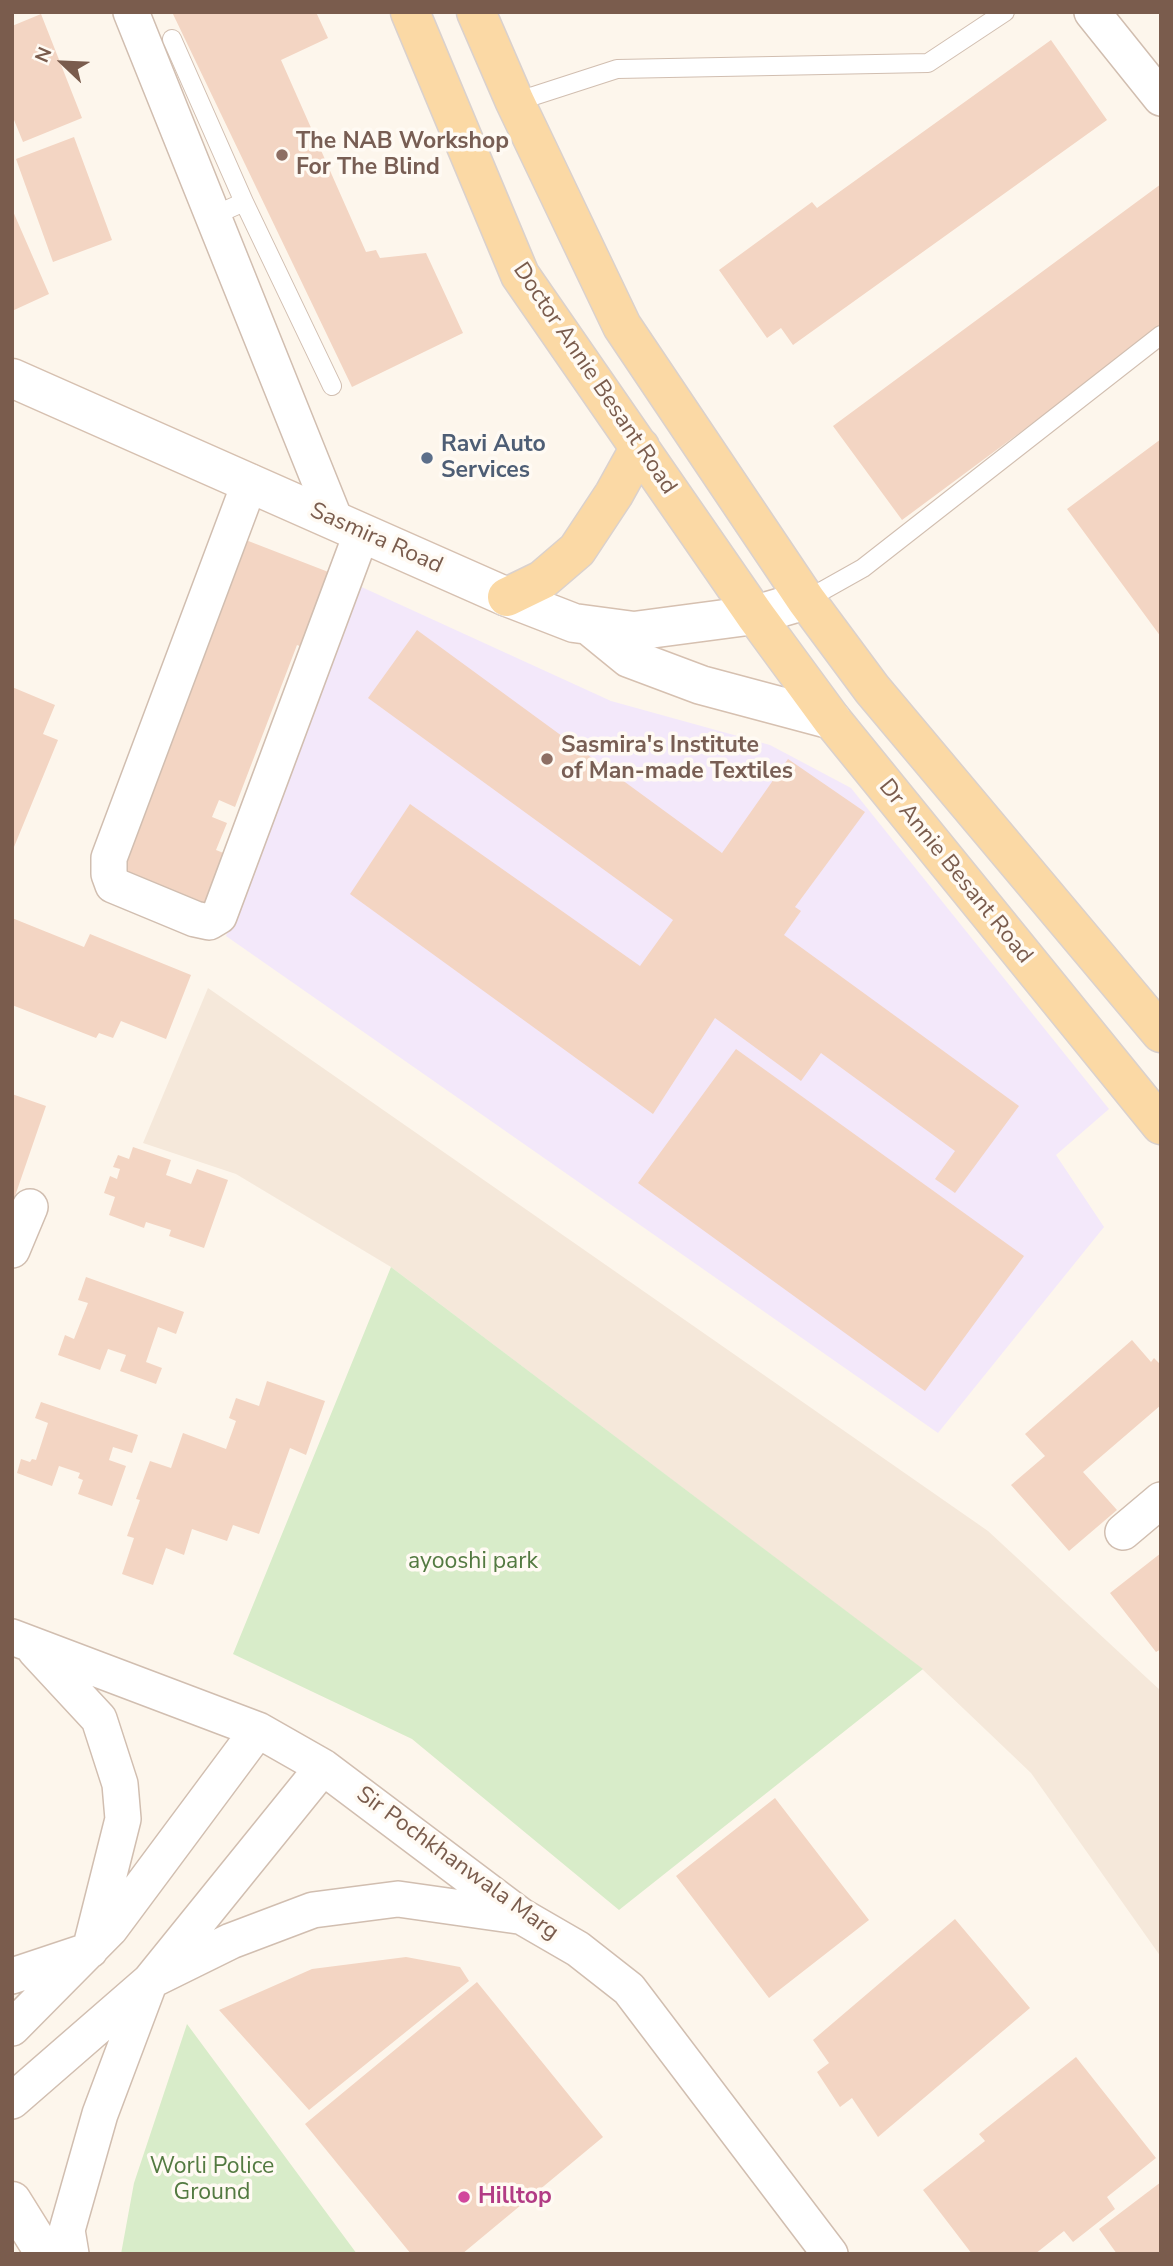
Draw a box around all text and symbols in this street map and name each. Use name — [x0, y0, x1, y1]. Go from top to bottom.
north arrow — [28, 28, 98, 98]
text: N — [29, 43, 58, 66]
place label: The NAB Workshop For The Blind — [296, 128, 509, 182]
marker: The NAB Workshop For The Blind — [274, 147, 290, 163]
street label: Doctor Annie Besant Road — [506, 258, 682, 500]
place label: Ravi Auto Services — [441, 431, 546, 485]
marker: Ravi Auto Services — [419, 450, 435, 466]
street label: Sasmira Road — [305, 497, 447, 581]
place label: Sasmira's Institute of Man-made Textiles — [561, 732, 793, 786]
marker: Sasmira's Institute of Man-made Textiles — [539, 751, 555, 767]
street label: Dr Annie Besant Road — [872, 774, 1038, 970]
park label: ayooshi park — [408, 1548, 538, 1576]
street label: Sir Pochkhanwala Marg — [350, 1781, 564, 1947]
park label: Worli Police Ground — [150, 2153, 274, 2207]
place label: Hilltop — [478, 2183, 552, 2211]
marker: Hilltop — [456, 2189, 472, 2205]

